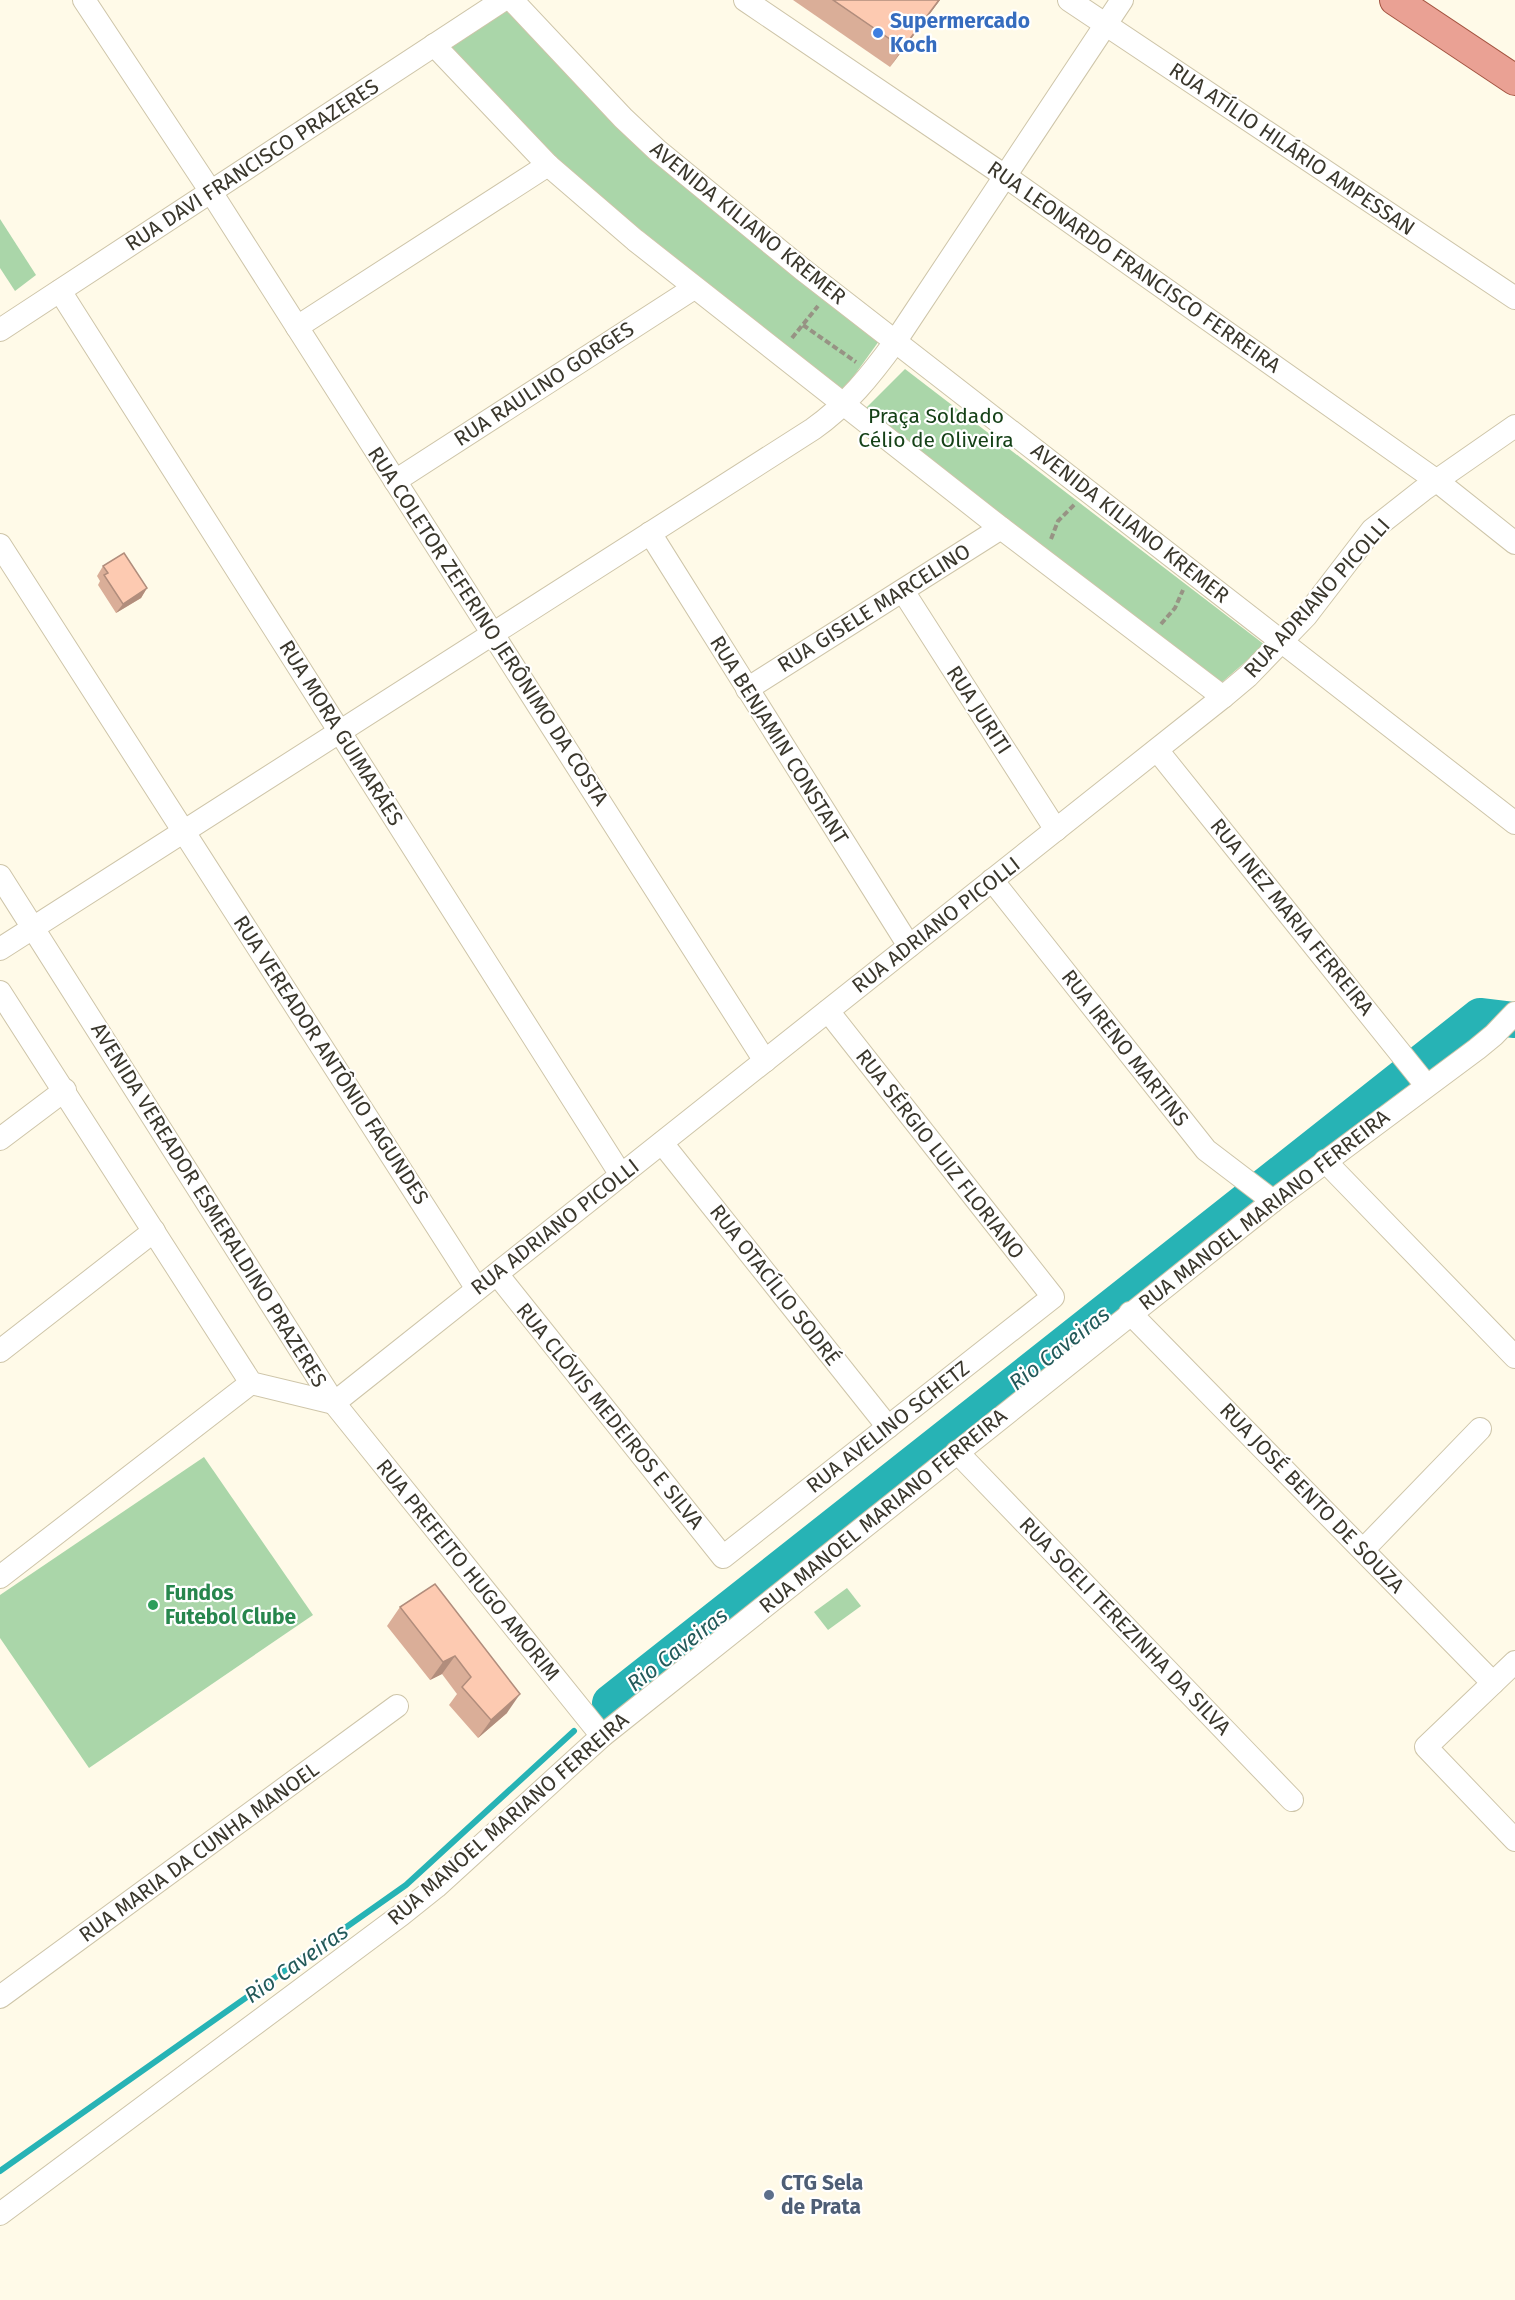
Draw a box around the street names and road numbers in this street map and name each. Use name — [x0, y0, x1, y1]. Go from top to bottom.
street label: RUA ATÍLIO HILÁRIO AMPESSAN — [1164, 57, 1420, 241]
street label: RUA DAVI FRANCISCO PRAZERES — [120, 73, 384, 257]
street label: AVENIDA KILIANO KREMER — [645, 136, 851, 310]
street label: RUA LEONARDO FRANCISCO FERREIRA — [982, 155, 1286, 379]
street label: RUA RAULINO GORGES — [449, 316, 639, 452]
street label: AVENIDA KILIANO KREMER — [1026, 438, 1235, 609]
street label: RUA COLETOR ZEFERINO JERÔNIMO DA COSTA — [362, 442, 614, 810]
street label: RUA ADRIANO PICOLLI — [1238, 513, 1396, 683]
street label: RUA GISELE MARCELINO — [773, 538, 975, 678]
street label: RUA BENJAMIN CONSTANT — [704, 631, 854, 849]
street label: RUA MORA GUIMARÃES — [273, 635, 409, 831]
street label: RUA JURITI — [941, 661, 1017, 759]
street label: RUA INEZ MARIA FERREIRA — [1205, 813, 1379, 1021]
street label: RUA ADRIANO PICOLLI — [847, 851, 1025, 999]
street label: RUA VEREADOR ANTÔNIO FAGUNDES — [228, 911, 434, 1209]
street label: RUA IRENO MARTINS — [1056, 964, 1194, 1132]
street label: AVENIDA VEREADOR ESMERALDINO PRAZERES — [85, 1018, 333, 1392]
street label: RUA SÉRGIO LUIZ FLORIANO — [850, 1044, 1030, 1264]
street label: RUA MANOEL MARIANO FERREIRA — [1133, 1104, 1395, 1316]
street label: RUA ADRIANO PICOLLI — [466, 1153, 644, 1301]
street label: RUA OTACÍLIO SODRÉ — [704, 1199, 846, 1371]
street label: RUA CLÓVIS MEDEIROS E SILVA — [511, 1298, 709, 1534]
street label: RUA AVELINO SCHETZ — [801, 1355, 975, 1499]
street label: RUA JOSÉ BENTO DE SOUZA — [1214, 1397, 1410, 1599]
street label: RUA MANOEL MARIANO FERREIRA — [754, 1403, 1012, 1619]
street label: RUA PREFEITO HUGO AMORIM — [371, 1454, 565, 1686]
street label: RUA SOELI TEREZINHA DA SILVA — [1014, 1511, 1236, 1741]
street label: RUA MANOEL MARIANO FERREIRA — [382, 1707, 634, 1931]
street label: RUA MARIA DA CUNHA MANOEL — [74, 1756, 324, 1948]

